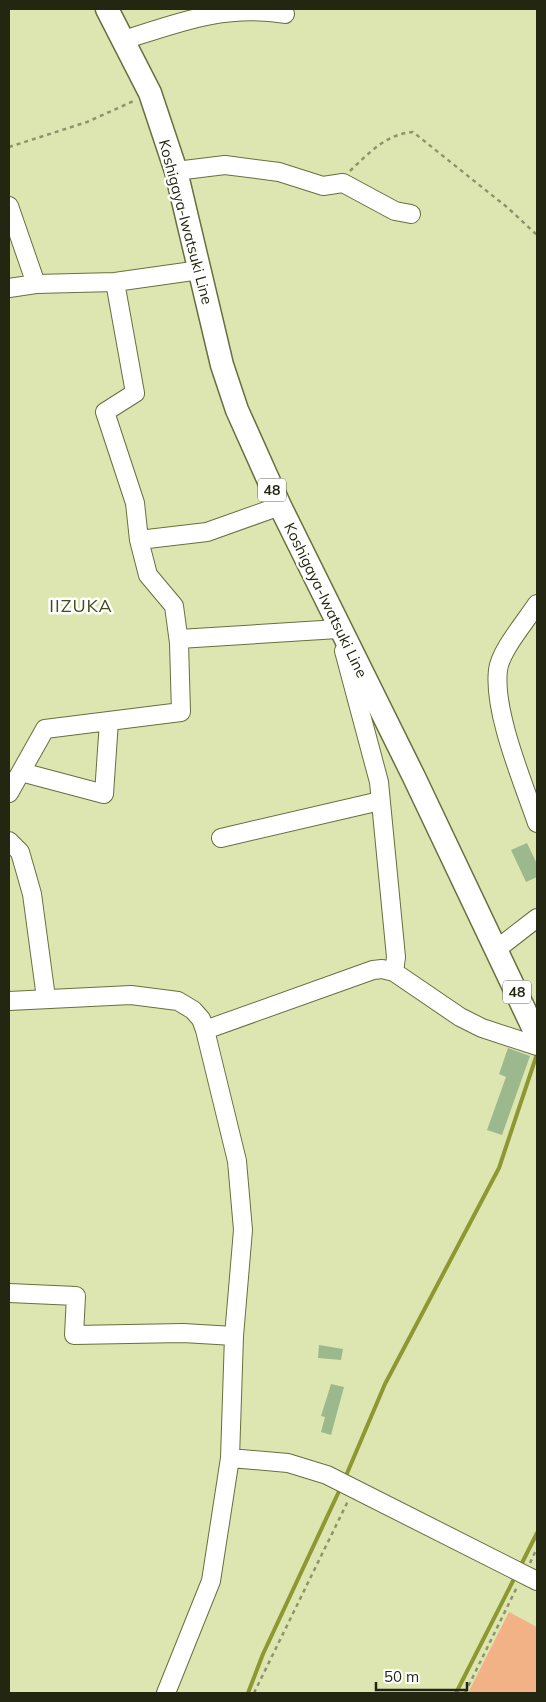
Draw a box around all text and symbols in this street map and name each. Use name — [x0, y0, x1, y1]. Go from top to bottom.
street label: Koshigaya-Iwatsuki Line — [155, 137, 217, 307]
road number: 48 — [258, 478, 286, 502]
street label: Koshigaya-Iwatsuki Line — [280, 519, 372, 681]
district label: IIZUKA — [49, 594, 113, 617]
road number: 48 — [503, 980, 531, 1004]
scale bar — [376, 1660, 467, 1692]
text: 50 m — [384, 1667, 419, 1686]

